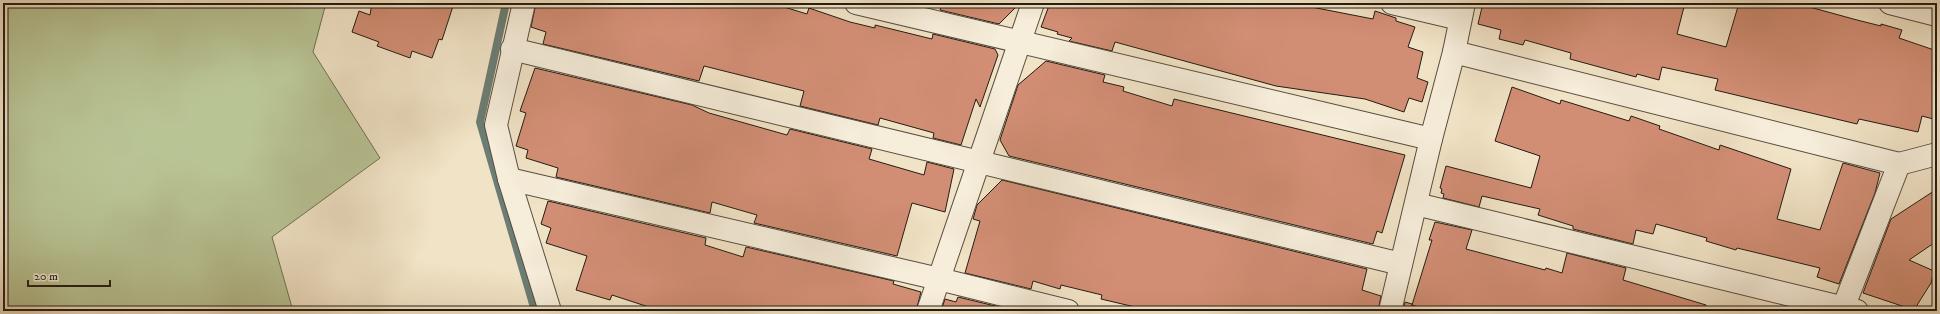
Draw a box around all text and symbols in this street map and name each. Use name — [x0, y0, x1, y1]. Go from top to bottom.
scale bar — [28, 262, 110, 288]
text: 20 m — [34, 269, 58, 284]

